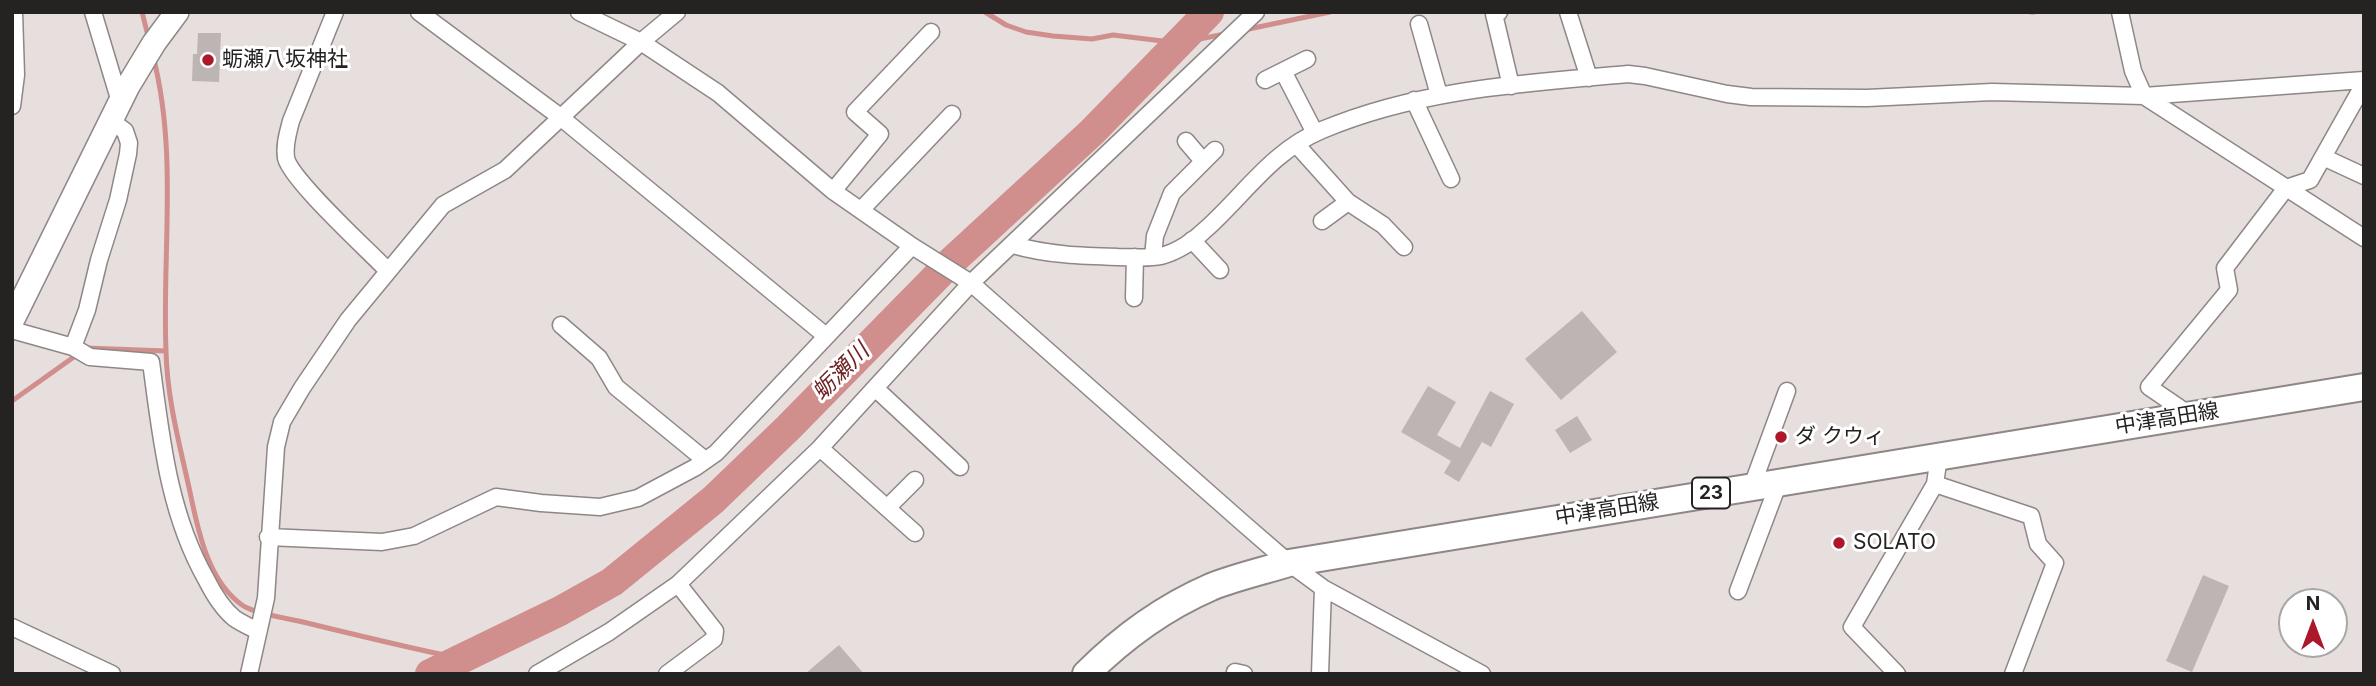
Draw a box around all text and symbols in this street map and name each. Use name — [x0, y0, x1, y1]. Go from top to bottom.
place label: 蛎瀬八坂神社 — [222, 47, 348, 73]
marker: 蛎瀬八坂神社 — [200, 52, 216, 68]
water label: 蛎瀬川 — [807, 338, 875, 406]
street label: 中津高田線 — [2113, 398, 2221, 440]
place label: ダ クウィ — [1795, 424, 1885, 450]
marker: ダ クウィ — [1773, 429, 1789, 445]
road number: 23 — [1692, 478, 1730, 508]
street label: 中津高田線 — [1553, 489, 1661, 531]
place label: SOLATO — [1853, 530, 1936, 556]
marker: SOLATO — [1831, 535, 1847, 551]
north arrow — [2278, 588, 2348, 658]
text: N — [2306, 592, 2320, 615]

